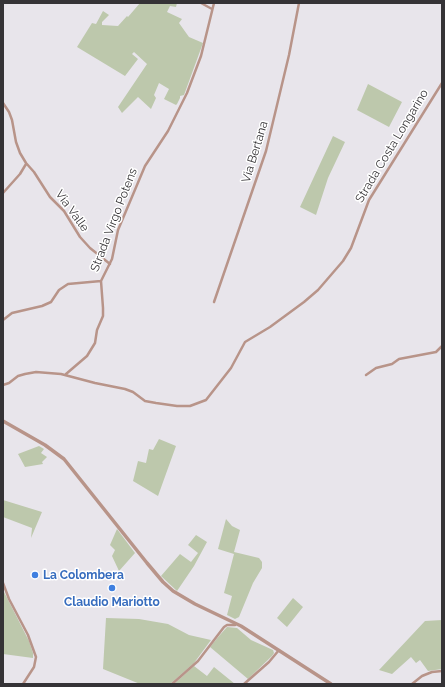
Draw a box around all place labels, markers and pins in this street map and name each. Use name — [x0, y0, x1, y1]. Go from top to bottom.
place label: La Colombera — [43, 568, 124, 582]
marker: La Colombera — [30, 570, 40, 580]
marker: Claudio Mariotto — [107, 583, 117, 593]
place label: Claudio Mariotto — [64, 595, 160, 609]

